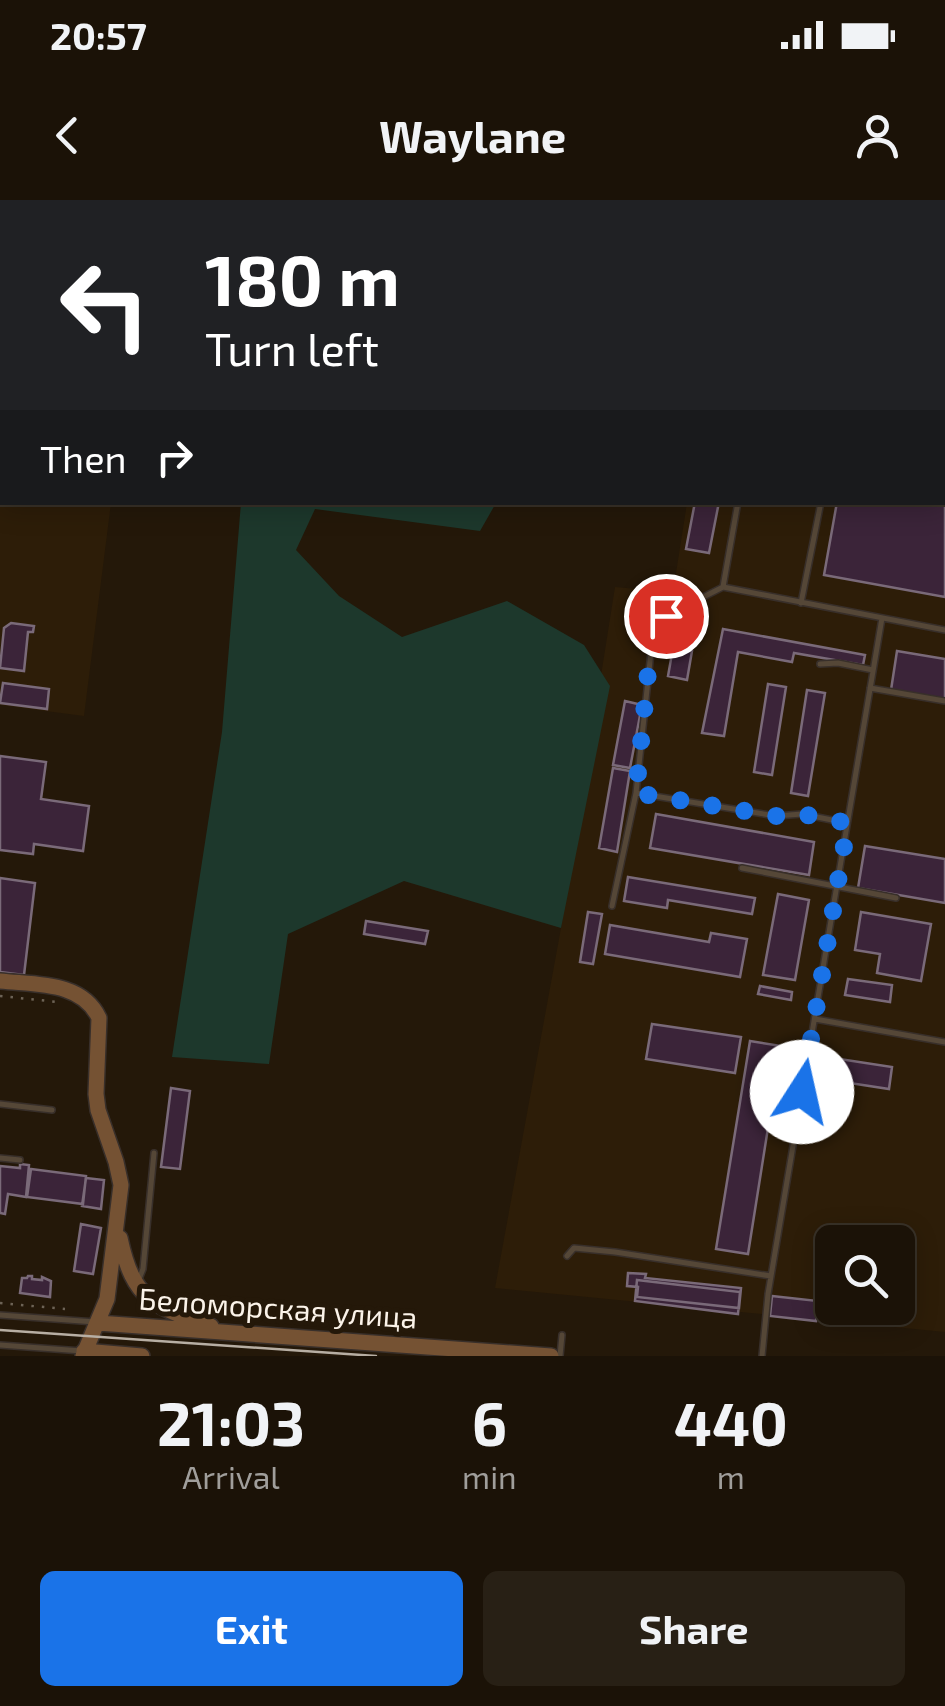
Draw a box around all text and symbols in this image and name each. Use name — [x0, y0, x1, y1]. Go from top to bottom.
text: 20:57 — [50, 12, 147, 58]
icon: back — [40, 108, 95, 163]
text: Waylane — [379, 108, 566, 162]
icon: person — [850, 108, 905, 163]
text: 180 m — [205, 236, 400, 320]
icon: left — [40, 240, 170, 370]
text: Turn left — [205, 321, 379, 375]
icon: right — [147, 430, 202, 485]
text: Then — [40, 435, 127, 481]
pin — [624, 574, 709, 659]
icon: arrive — [639, 589, 694, 644]
position arrow — [750, 1040, 854, 1144]
map controls — [815, 1225, 915, 1325]
button: search — [815, 1225, 915, 1325]
street label: Беломорская улица — [137, 1279, 419, 1336]
text: 21:03 — [157, 1386, 305, 1458]
text: 6 — [472, 1386, 507, 1458]
text: 440 — [674, 1386, 788, 1458]
text: Arrival — [182, 1457, 280, 1495]
text: min — [462, 1457, 517, 1495]
text: m — [717, 1457, 745, 1495]
button: Exit — [40, 1571, 463, 1686]
button: Share — [483, 1571, 905, 1686]

